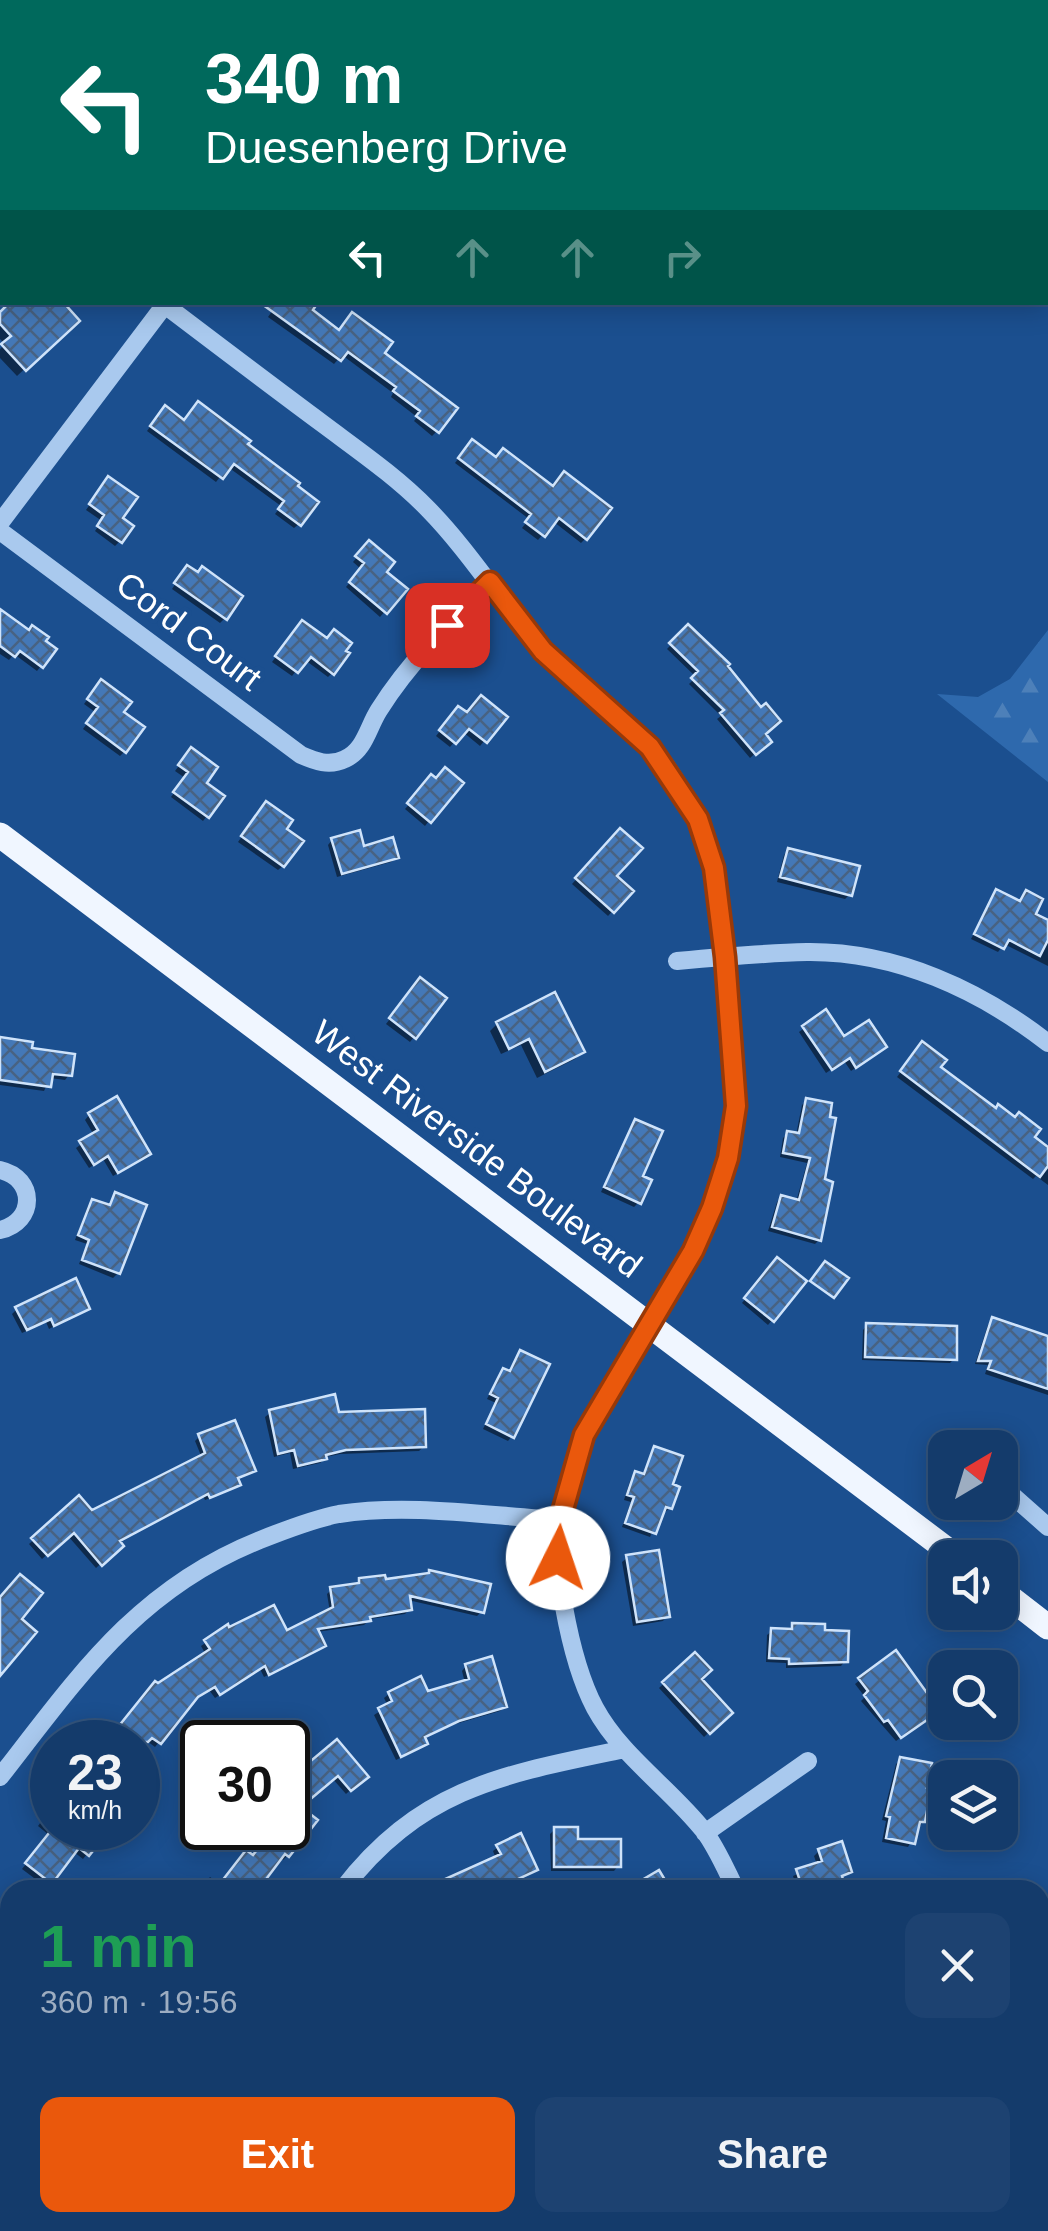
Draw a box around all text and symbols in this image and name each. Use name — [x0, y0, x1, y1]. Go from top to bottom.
icon: left — [40, 40, 170, 170]
text: 340 m — [205, 40, 403, 118]
text: Duesenberg Drive — [205, 122, 568, 173]
icon: left — [340, 230, 395, 285]
icon: ahead — [445, 230, 500, 285]
icon: ahead — [550, 230, 605, 285]
icon: right — [655, 230, 710, 285]
street label: Cord Court — [109, 564, 270, 698]
pin — [405, 583, 490, 668]
icon: arrive — [420, 598, 475, 653]
street label: West Riverside Boulevard — [305, 1012, 650, 1285]
north arrow — [928, 1430, 1018, 1520]
map controls — [928, 1430, 1018, 1850]
position arrow — [506, 1506, 610, 1610]
button: sound — [928, 1540, 1018, 1630]
button: search — [928, 1650, 1018, 1740]
speed limit sign: 30 — [180, 1720, 310, 1850]
text: 23 — [67, 1745, 123, 1801]
button: layers — [928, 1760, 1018, 1850]
text: km/h — [68, 1796, 122, 1824]
text: 1 min — [40, 1913, 197, 1980]
button: close — [905, 1913, 1010, 2018]
text: 360 m · 19:56 — [40, 1984, 237, 2020]
button: Exit — [40, 2097, 515, 2212]
button: Share — [535, 2097, 1010, 2212]

